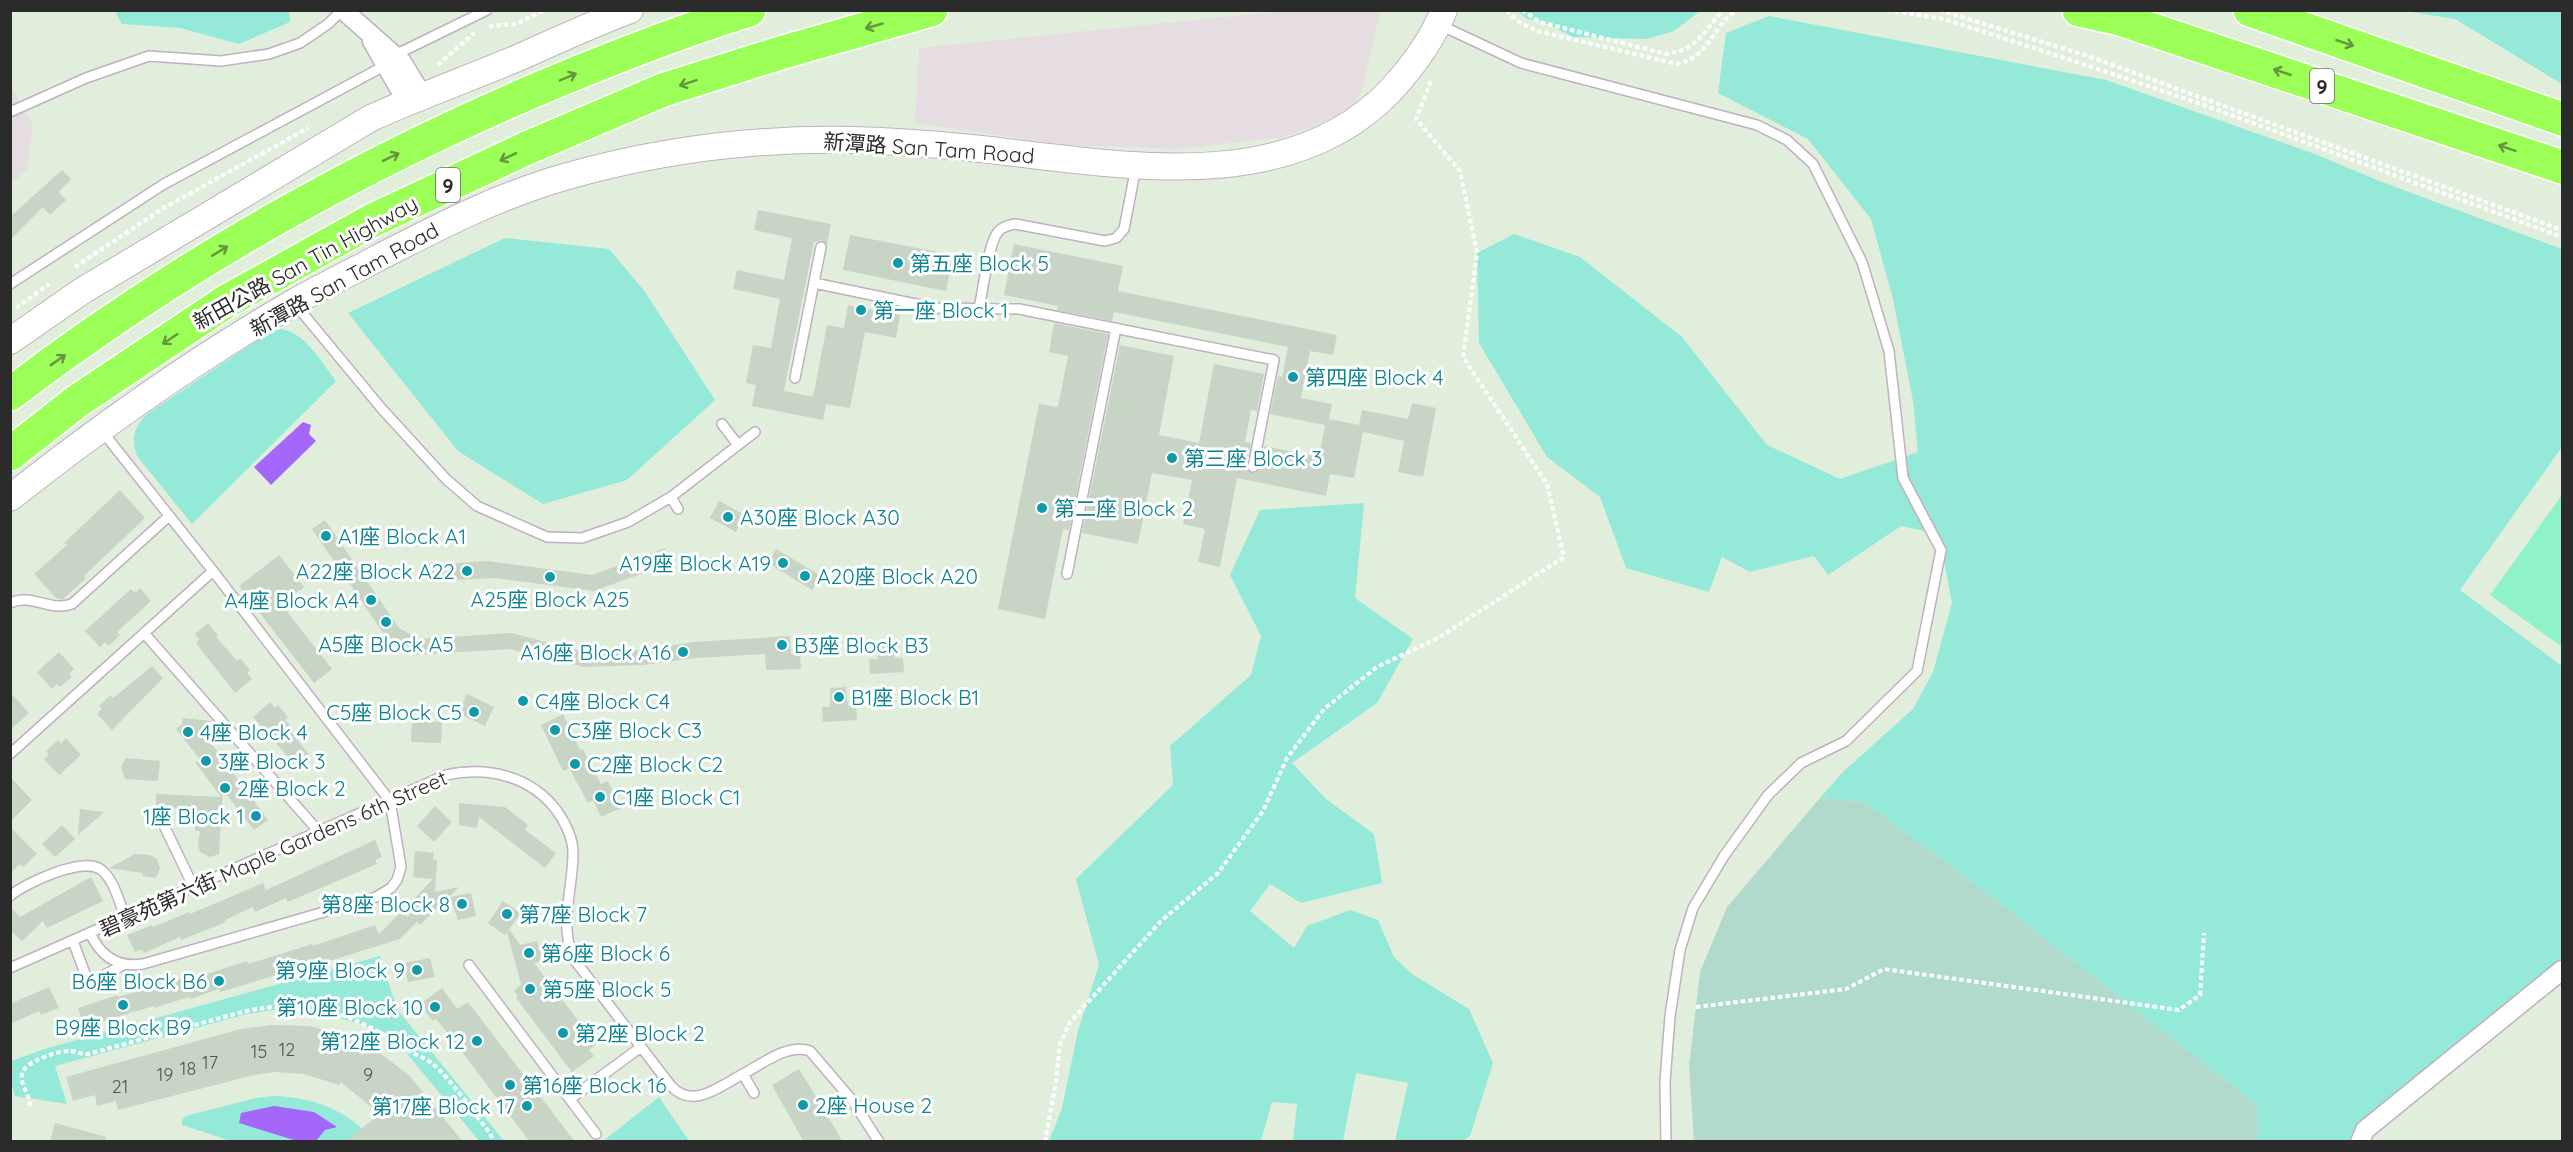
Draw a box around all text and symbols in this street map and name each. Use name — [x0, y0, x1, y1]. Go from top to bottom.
one-way arrow — [865, 21, 884, 32]
one-way arrow — [2335, 38, 2354, 49]
one-way arrow — [2273, 66, 2292, 77]
road number: 9 — [2310, 69, 2334, 103]
one-way arrow — [558, 71, 577, 82]
one-way arrow — [679, 78, 698, 89]
street label: 新潭路 San Tam Road — [823, 128, 1035, 168]
one-way arrow — [2498, 142, 2517, 153]
one-way arrow — [381, 151, 399, 163]
one-way arrow — [499, 152, 517, 164]
road number: 9 — [436, 168, 460, 202]
street label: 新田公路 San Tin Highway — [188, 189, 422, 335]
street label: 新潭路 San Tam Road — [245, 216, 443, 342]
one-way arrow — [211, 245, 228, 257]
place label: 第五座 Block 5 — [910, 250, 1049, 276]
marker: 第五座 Block 5 — [891, 256, 905, 270]
place label: 第一座 Block 1 — [873, 297, 1008, 323]
marker: 第一座 Block 1 — [854, 303, 868, 317]
one-way arrow — [162, 333, 179, 345]
one-way arrow — [49, 354, 65, 366]
place label: 第四座 Block 4 — [1305, 364, 1444, 390]
marker: 第四座 Block 4 — [1286, 370, 1300, 384]
place label: 第三座 Block 3 — [1184, 445, 1323, 471]
marker: 第三座 Block 3 — [1165, 451, 1179, 465]
place label: 第二座 Block 2 — [1054, 495, 1193, 521]
marker: 第二座 Block 2 — [1035, 501, 1049, 515]
place label: A30座 Block A30 — [740, 504, 900, 530]
marker: A30座 Block A30 — [721, 510, 735, 524]
place label: A1座 Block A1 — [338, 523, 466, 549]
marker: A1座 Block A1 — [319, 529, 333, 543]
place label: A19座 Block A19 — [619, 550, 771, 576]
marker: A19座 Block A19 — [776, 556, 790, 570]
place label: A22座 Block A22 — [296, 558, 455, 584]
place label: A20座 Block A20 — [817, 563, 978, 589]
marker: A22座 Block A22 — [460, 564, 474, 578]
marker: A20座 Block A20 — [798, 569, 812, 583]
marker: A25座 Block A25 — [543, 570, 557, 584]
place label: A25座 Block A25 — [471, 586, 629, 612]
place label: A4座 Block A4 — [224, 587, 359, 613]
marker: A4座 Block A4 — [364, 593, 378, 607]
marker: A5座 Block A5 — [379, 615, 393, 629]
place label: A5座 Block A5 — [318, 631, 454, 657]
place label: B3座 Block B3 — [794, 632, 929, 658]
marker: B3座 Block B3 — [775, 638, 789, 652]
place label: A16座 Block A16 — [520, 639, 671, 665]
marker: A16座 Block A16 — [676, 645, 690, 659]
place label: B1座 Block B1 — [851, 684, 979, 710]
place label: C4座 Block C4 — [535, 688, 670, 714]
marker: B1座 Block B1 — [832, 690, 846, 704]
marker: C4座 Block C4 — [516, 694, 530, 708]
place label: C5座 Block C5 — [326, 699, 462, 725]
marker: C5座 Block C5 — [467, 705, 481, 719]
place label: C3座 Block C3 — [567, 717, 702, 743]
place label: 4座 Block 4 — [200, 719, 308, 745]
marker: C3座 Block C3 — [548, 723, 562, 737]
marker: 4座 Block 4 — [181, 725, 195, 739]
place label: 3座 Block 3 — [218, 748, 326, 774]
place label: C2座 Block C2 — [587, 751, 723, 777]
marker: 3座 Block 3 — [199, 754, 213, 768]
marker: C2座 Block C2 — [568, 757, 582, 771]
street label: 碧豪苑第六街 Maple Gardens 6th Street — [95, 764, 451, 942]
place label: 2座 Block 2 — [237, 775, 346, 801]
marker: 2座 Block 2 — [218, 781, 232, 795]
place label: C1座 Block C1 — [612, 784, 740, 810]
marker: C1座 Block C1 — [593, 790, 607, 804]
place label: 1座 Block 1 — [143, 803, 244, 829]
marker: 1座 Block 1 — [249, 809, 263, 823]
place label: 第8座 Block 8 — [321, 891, 450, 917]
marker: 第8座 Block 8 — [455, 897, 469, 911]
place label: 第7座 Block 7 — [519, 901, 647, 927]
marker: 第7座 Block 7 — [500, 907, 514, 921]
place label: 第6座 Block 6 — [541, 940, 670, 966]
marker: 第6座 Block 6 — [522, 946, 536, 960]
place label: 第9座 Block 9 — [275, 957, 405, 983]
marker: 第9座 Block 9 — [410, 963, 424, 977]
place label: B6座 Block B6 — [72, 968, 207, 994]
marker: B6座 Block B6 — [212, 974, 226, 988]
place label: 第5座 Block 5 — [542, 976, 671, 1002]
marker: 第5座 Block 5 — [523, 982, 537, 996]
place label: 第10座 Block 10 — [276, 994, 423, 1020]
marker: B9座 Block B9 — [116, 998, 130, 1012]
marker: 第10座 Block 10 — [428, 1000, 442, 1014]
place label: B9座 Block B9 — [55, 1014, 191, 1040]
place label: 第2座 Block 2 — [575, 1020, 705, 1046]
marker: 第2座 Block 2 — [556, 1026, 570, 1040]
place label: 第12座 Block 12 — [320, 1028, 465, 1054]
marker: 第12座 Block 12 — [470, 1034, 484, 1048]
house number: 12 — [279, 1038, 295, 1061]
house number: 15 — [251, 1040, 267, 1063]
house number: 17 — [202, 1051, 218, 1074]
house number: 18 — [180, 1057, 196, 1080]
house number: 19 — [157, 1063, 173, 1086]
house number: 9 — [363, 1063, 373, 1086]
place label: 第16座 Block 16 — [522, 1072, 667, 1098]
house number: 21 — [112, 1075, 128, 1098]
marker: 第16座 Block 16 — [503, 1078, 517, 1092]
place label: 2座 House 2 — [815, 1092, 932, 1118]
place label: 第17座 Block 17 — [371, 1093, 515, 1119]
marker: 2座 House 2 — [796, 1098, 810, 1112]
marker: 第17座 Block 17 — [520, 1099, 534, 1113]

